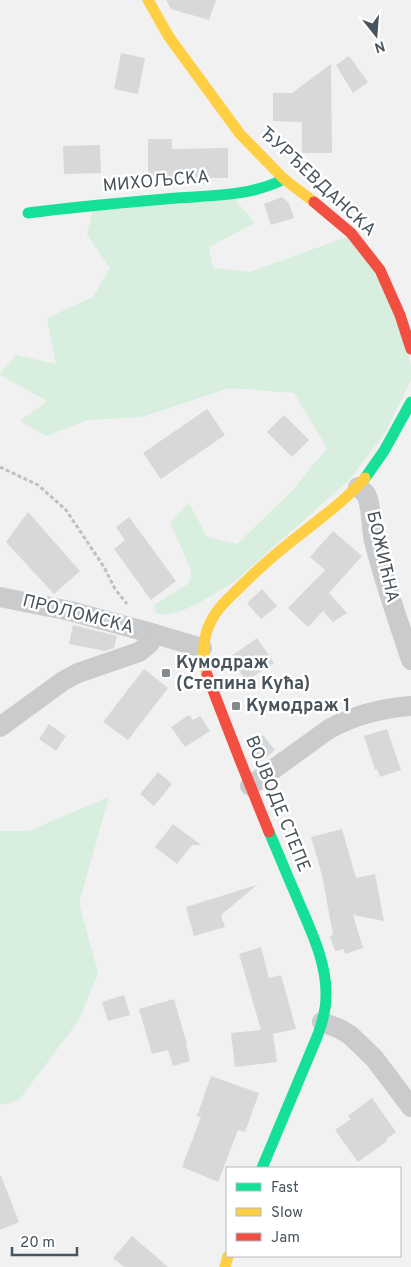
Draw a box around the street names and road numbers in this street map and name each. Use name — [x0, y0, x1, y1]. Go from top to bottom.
street label: ЂУРЂЕВДАНСКА — [254, 122, 380, 242]
street label: МИХОЉСКА — [102, 166, 210, 198]
street label: БОЖИЋНА — [360, 509, 404, 605]
street label: ПРОЛОМСКА — [20, 590, 136, 640]
street label: ВОЈВОДЕ СТЕПЕ — [239, 732, 315, 876]

